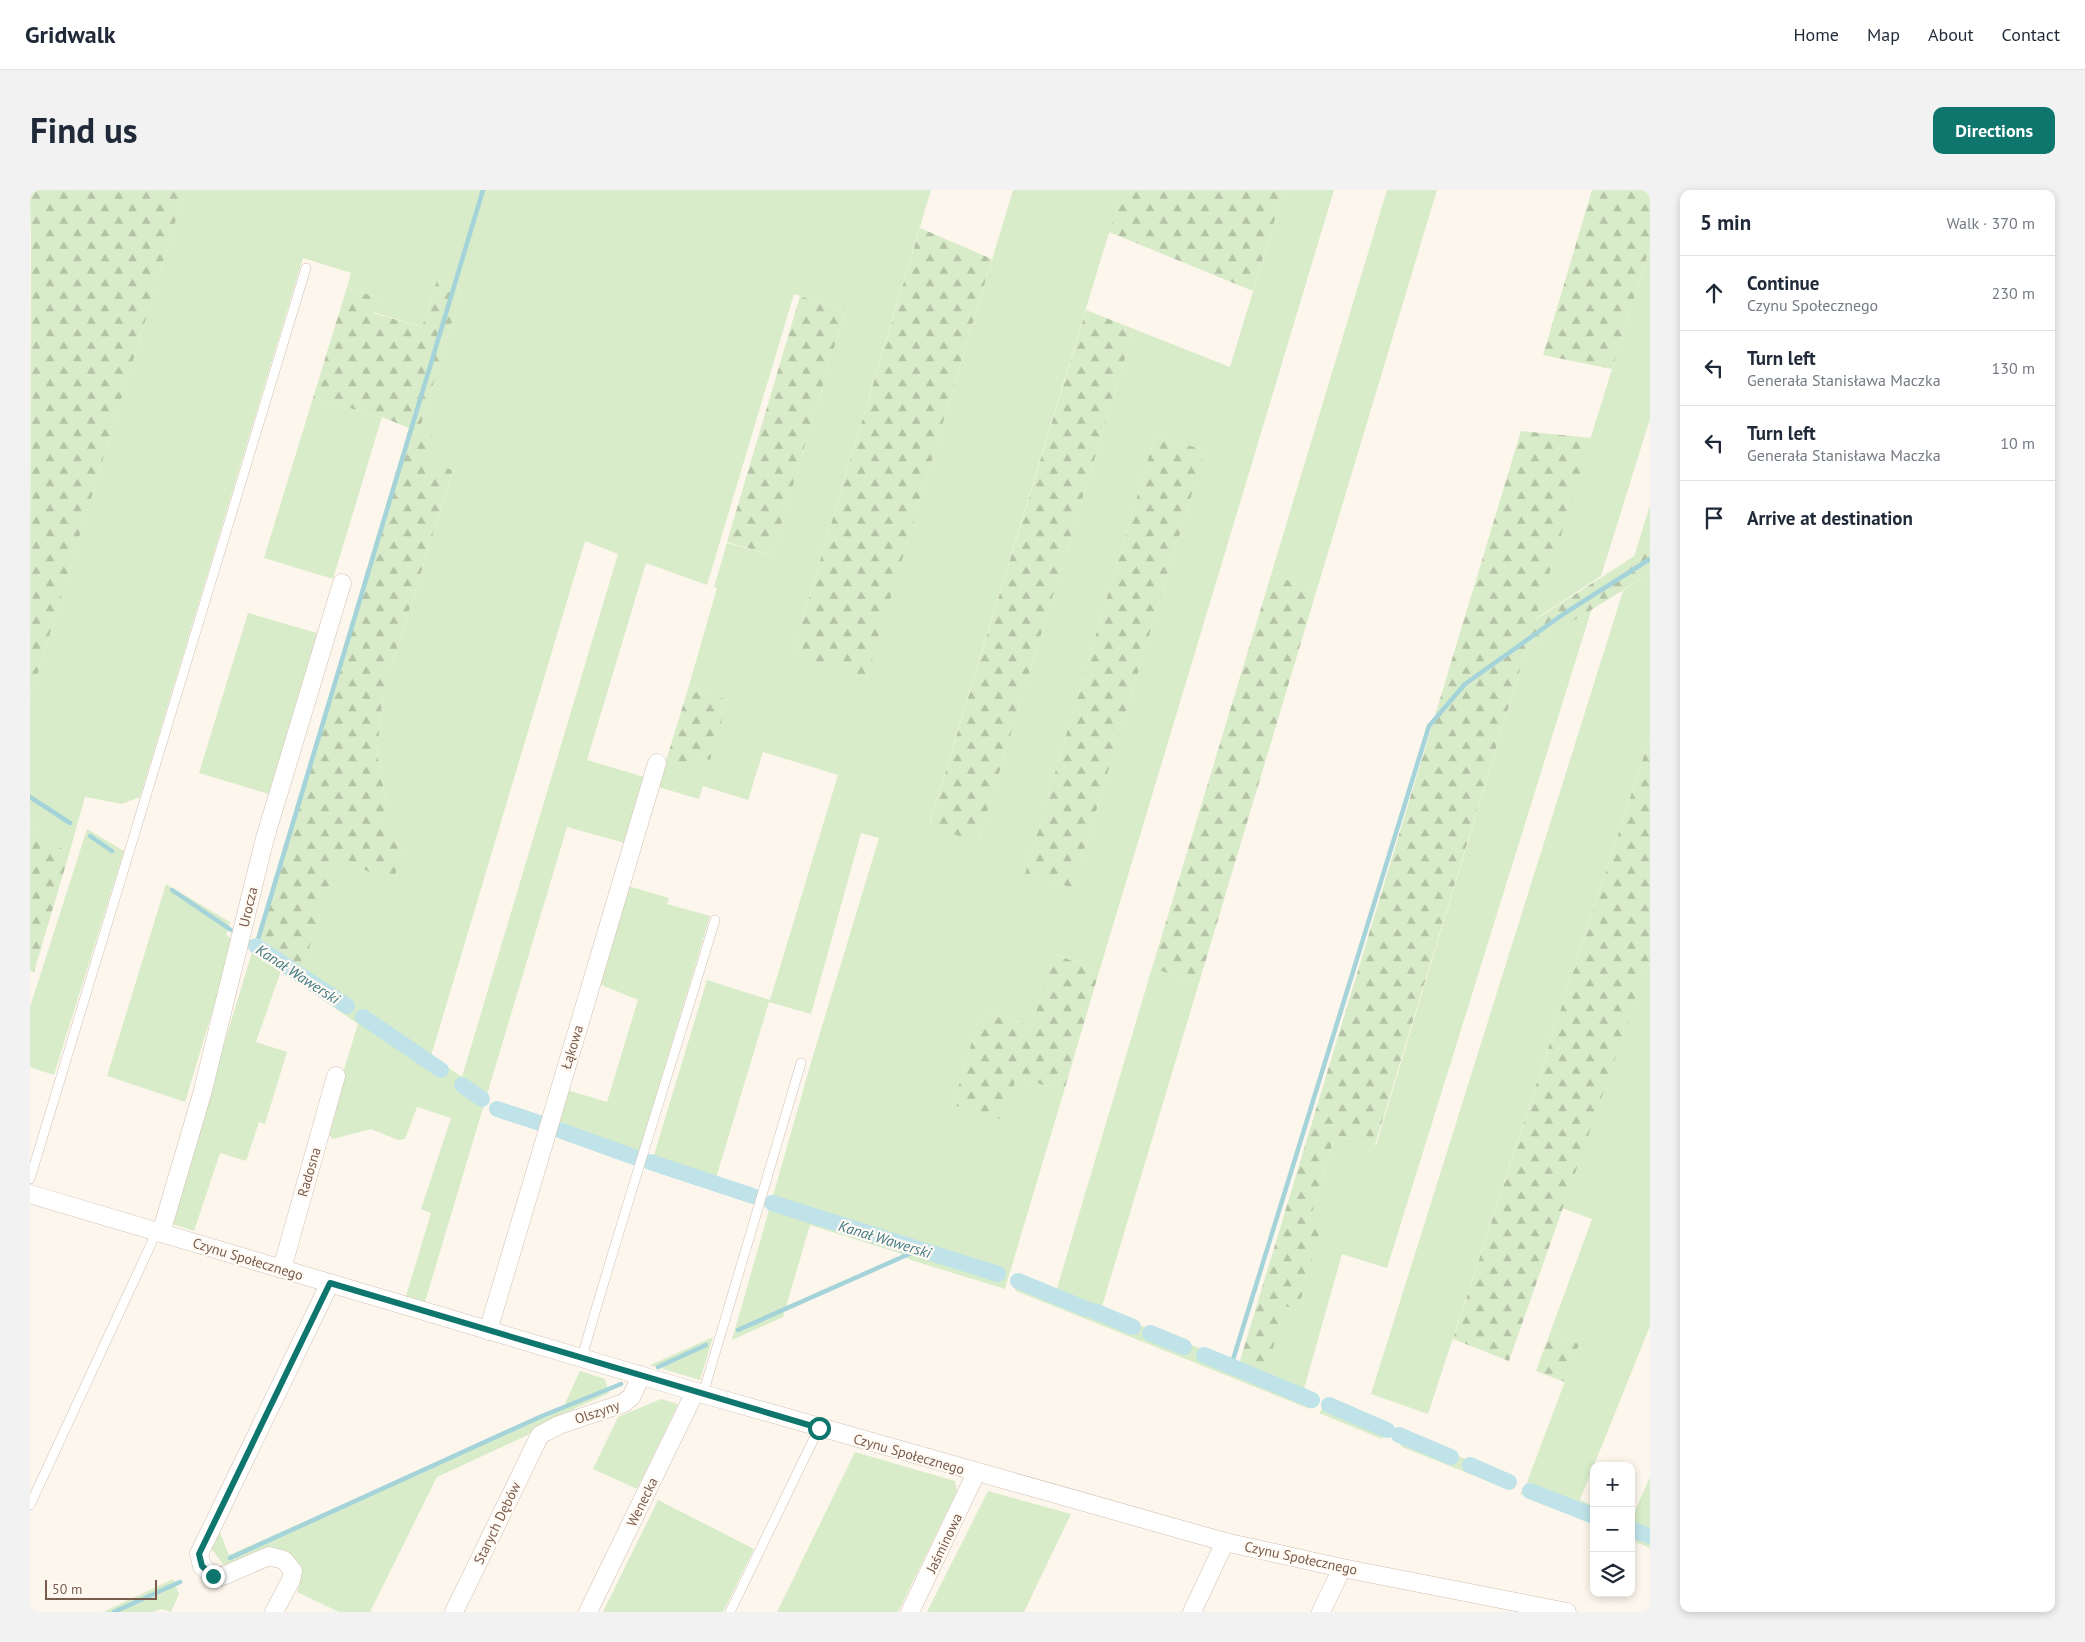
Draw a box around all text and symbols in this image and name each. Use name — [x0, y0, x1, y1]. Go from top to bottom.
text: Gridwalk — [25, 19, 115, 50]
text: Home — [1793, 23, 1839, 46]
text: Map — [1867, 23, 1900, 46]
text: About — [1928, 23, 1974, 46]
text: Contact — [2002, 23, 2060, 46]
text: Find us — [30, 107, 138, 153]
button: Directions — [1933, 107, 2055, 154]
text: 5 min — [1700, 209, 1751, 236]
text: Walk · 370 m — [1946, 213, 2035, 233]
text: Continue — [1747, 271, 1819, 295]
icon: ahead — [1700, 279, 1728, 307]
text: 230 m — [1992, 283, 2035, 303]
text: Czynu Społecznego — [1747, 295, 1878, 315]
text: Turn left — [1747, 346, 1816, 370]
icon: left — [1700, 354, 1728, 382]
text: 130 m — [1992, 358, 2035, 378]
text: Generała Stanisława Maczka — [1747, 370, 1941, 390]
text: Turn left — [1747, 421, 1816, 445]
icon: left — [1700, 429, 1728, 457]
text: 10 m — [2000, 433, 2035, 453]
text: Generała Stanisława Maczka — [1747, 445, 1941, 465]
icon: arrive — [1700, 504, 1728, 532]
text: Arrive at destination — [1747, 506, 1913, 530]
street label: Urocza — [235, 885, 261, 929]
water label: Kanał Wawerski — [253, 940, 344, 1009]
street label: Łąkowa — [557, 1023, 587, 1071]
street label: Radosna — [293, 1145, 325, 1199]
water label: Kanał Wawerski — [836, 1216, 935, 1262]
street label: Czynu Społecznego — [190, 1234, 306, 1284]
street label: Olszyny — [572, 1396, 622, 1428]
route start — [808, 1417, 831, 1440]
street label: Czynu Społecznego — [851, 1430, 967, 1478]
map controls — [1590, 1462, 1635, 1597]
button: + — [1590, 1462, 1635, 1507]
street label: Wenecka — [622, 1474, 662, 1530]
street label: Starych Dębów — [469, 1478, 525, 1567]
button: − — [1590, 1507, 1635, 1552]
street label: Jaśminowa — [921, 1510, 966, 1577]
street label: Czynu Społecznego — [1243, 1537, 1359, 1579]
button: layers — [1590, 1552, 1635, 1597]
route end — [202, 1565, 225, 1588]
scale bar — [45, 1577, 158, 1600]
text: 50 m — [52, 1580, 82, 1598]

